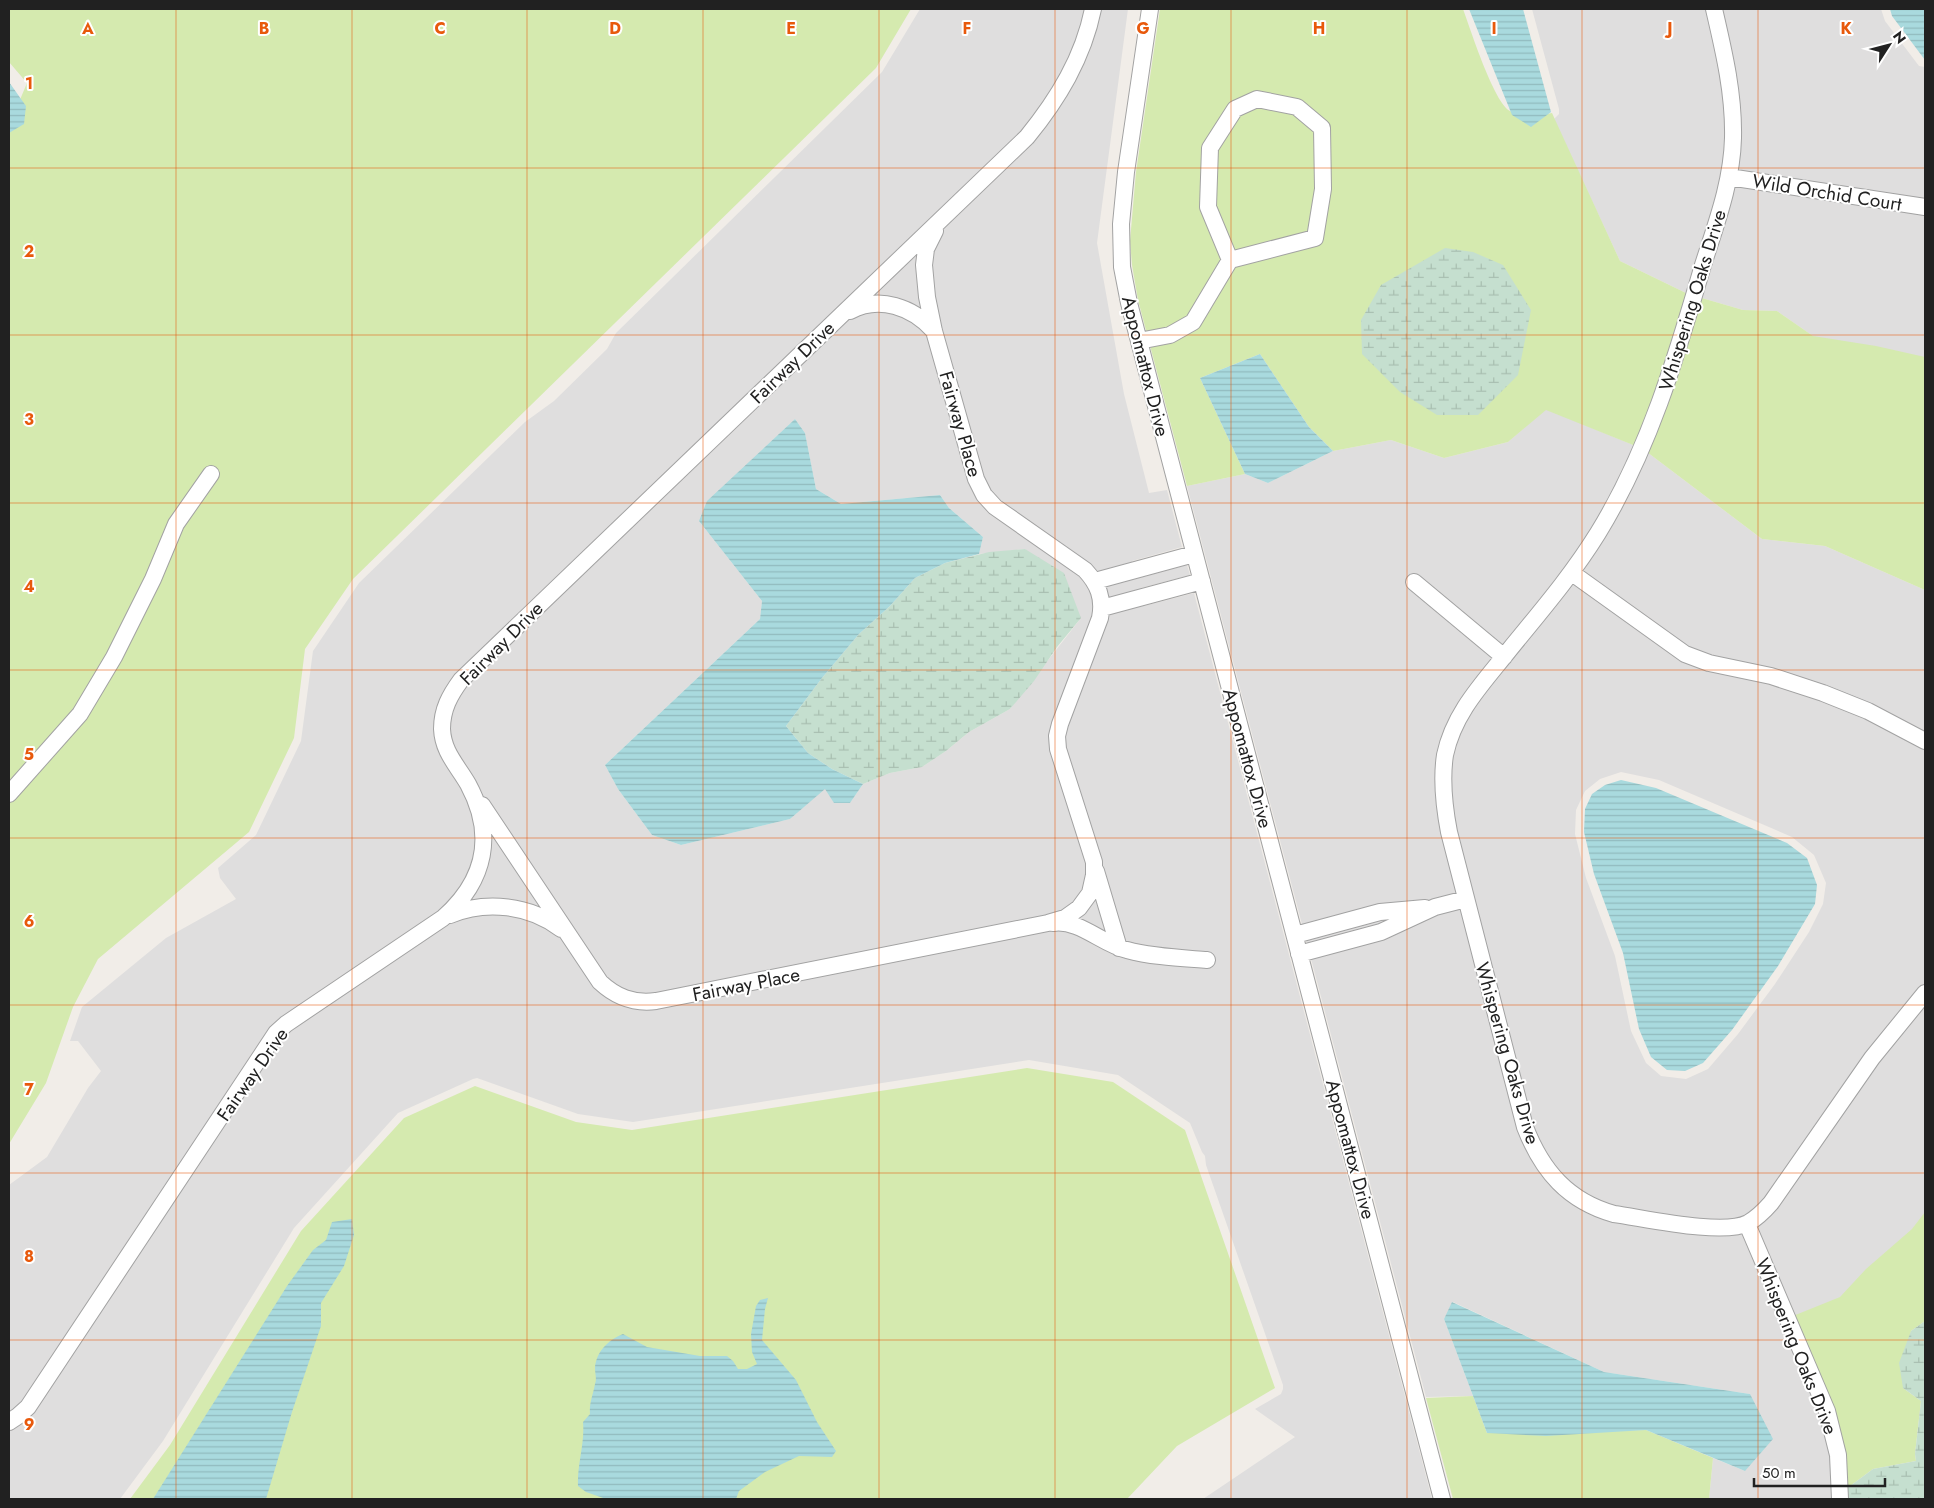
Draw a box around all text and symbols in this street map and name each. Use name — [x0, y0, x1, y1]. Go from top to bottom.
text: A — [81, 17, 94, 40]
text: B — [259, 17, 269, 40]
text: C — [434, 17, 446, 40]
text: D — [609, 17, 621, 40]
text: E — [786, 17, 796, 40]
text: F — [963, 17, 971, 40]
text: G — [1136, 17, 1150, 40]
text: H — [1313, 17, 1325, 40]
text: I — [1491, 17, 1497, 40]
text: J — [1664, 17, 1673, 40]
text: K — [1840, 17, 1852, 40]
north arrow — [1864, 20, 1914, 70]
text: N — [1888, 27, 1911, 48]
text: 1 — [25, 72, 33, 95]
street label: Wild Orchid Court — [1750, 167, 1904, 218]
street label: Whispering Oaks Drive — [1652, 206, 1733, 394]
text: 2 — [24, 240, 34, 263]
street label: Appomattox Drive — [1115, 293, 1176, 439]
street label: Fairway Drive — [744, 315, 841, 410]
street label: Fairway Place — [933, 368, 989, 480]
text: 3 — [24, 408, 34, 431]
text: 4 — [23, 575, 35, 598]
street label: Fairway Drive — [453, 595, 549, 691]
street label: Appomattox Drive — [1216, 685, 1279, 831]
text: 5 — [24, 743, 34, 766]
text: 6 — [24, 910, 34, 933]
street label: Whispering Oaks Drive — [1469, 959, 1546, 1147]
street label: Fairway Place — [690, 961, 802, 1008]
street label: Fairway Drive — [210, 1022, 295, 1126]
street label: Appomattox Drive — [1319, 1076, 1382, 1222]
text: 7 — [24, 1078, 34, 1101]
text: 8 — [24, 1245, 34, 1268]
street label: Whispering Oaks Drive — [1749, 1254, 1844, 1439]
text: 9 — [24, 1413, 34, 1436]
scale bar — [1754, 1456, 1885, 1488]
text: 50 m — [1762, 1462, 1796, 1484]

